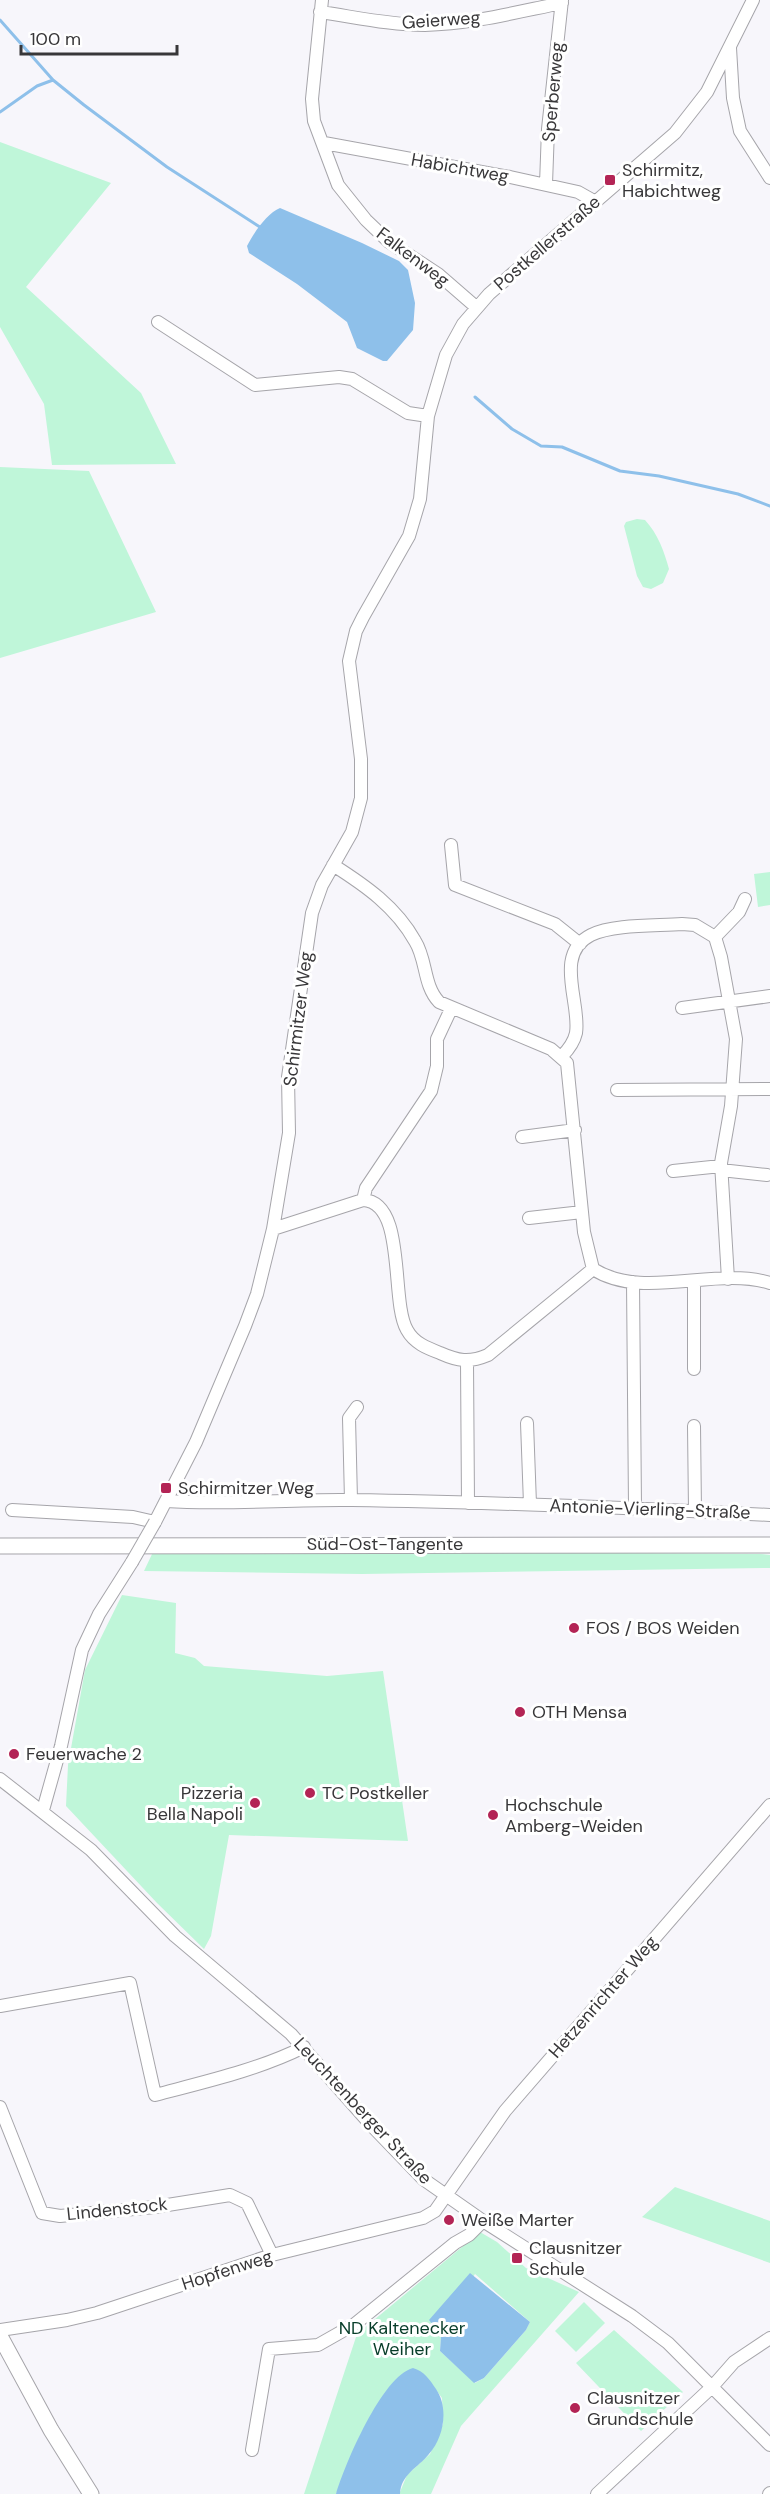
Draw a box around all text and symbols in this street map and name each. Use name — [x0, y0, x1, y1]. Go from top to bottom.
street label: Geierweg — [401, 5, 481, 35]
scale bar — [21, 18, 177, 56]
text: 100 m — [30, 27, 81, 51]
street label: Sperberweg — [537, 41, 569, 143]
street label: Habichtweg — [409, 148, 511, 188]
place label: Schirmitz, Habichtweg — [622, 158, 721, 203]
marker: Schirmitz, Habichtweg — [603, 173, 617, 187]
street label: Postkellerstraße — [489, 190, 605, 296]
street label: Falkenweg — [372, 222, 454, 292]
street label: Schirmitzer Weg — [278, 950, 318, 1088]
place label: Schirmitzer Weg — [178, 1476, 314, 1500]
marker: Schirmitzer Weg — [159, 1481, 173, 1495]
street label: Antonie-Vierling-Straße — [549, 1493, 751, 1525]
street label: Süd-Ost-Tangente — [307, 1532, 463, 1556]
place label: FOS / BOS Weiden — [586, 1616, 740, 1640]
marker: FOS / BOS Weiden — [567, 1621, 581, 1635]
place label: OTH Mensa — [532, 1700, 627, 1724]
marker: OTH Mensa — [513, 1705, 527, 1719]
place label: Feuerwache 2 — [26, 1742, 142, 1766]
marker: Feuerwache 2 — [7, 1747, 21, 1761]
place label: Pizzeria Bella Napoli — [147, 1781, 243, 1826]
place label: TC Postkeller — [322, 1781, 429, 1805]
marker: TC Postkeller — [303, 1786, 317, 1800]
place label: Hochschule Amberg-Weiden — [505, 1793, 643, 1838]
marker: Pizzeria Bella Napoli — [248, 1796, 262, 1810]
marker: Hochschule Amberg-Weiden — [486, 1808, 500, 1822]
street label: Hetzenrichter Weg — [543, 1931, 663, 2063]
street label: Leuchtenberger Straße — [288, 2032, 438, 2190]
street label: Lindenstock — [65, 2192, 169, 2226]
place label: Weiße Marter — [461, 2208, 574, 2232]
marker: Weiße Marter — [442, 2213, 456, 2227]
place label: Clausnitzer Schule — [529, 2236, 622, 2281]
street label: Hopfenweg — [179, 2244, 275, 2296]
marker: Clausnitzer Schule — [510, 2251, 524, 2265]
park label: ND Kaltenecker Weiher — [339, 2316, 466, 2361]
place label: Clausnitzer Grundschule — [587, 2386, 693, 2431]
marker: Clausnitzer Grundschule — [568, 2401, 582, 2415]

